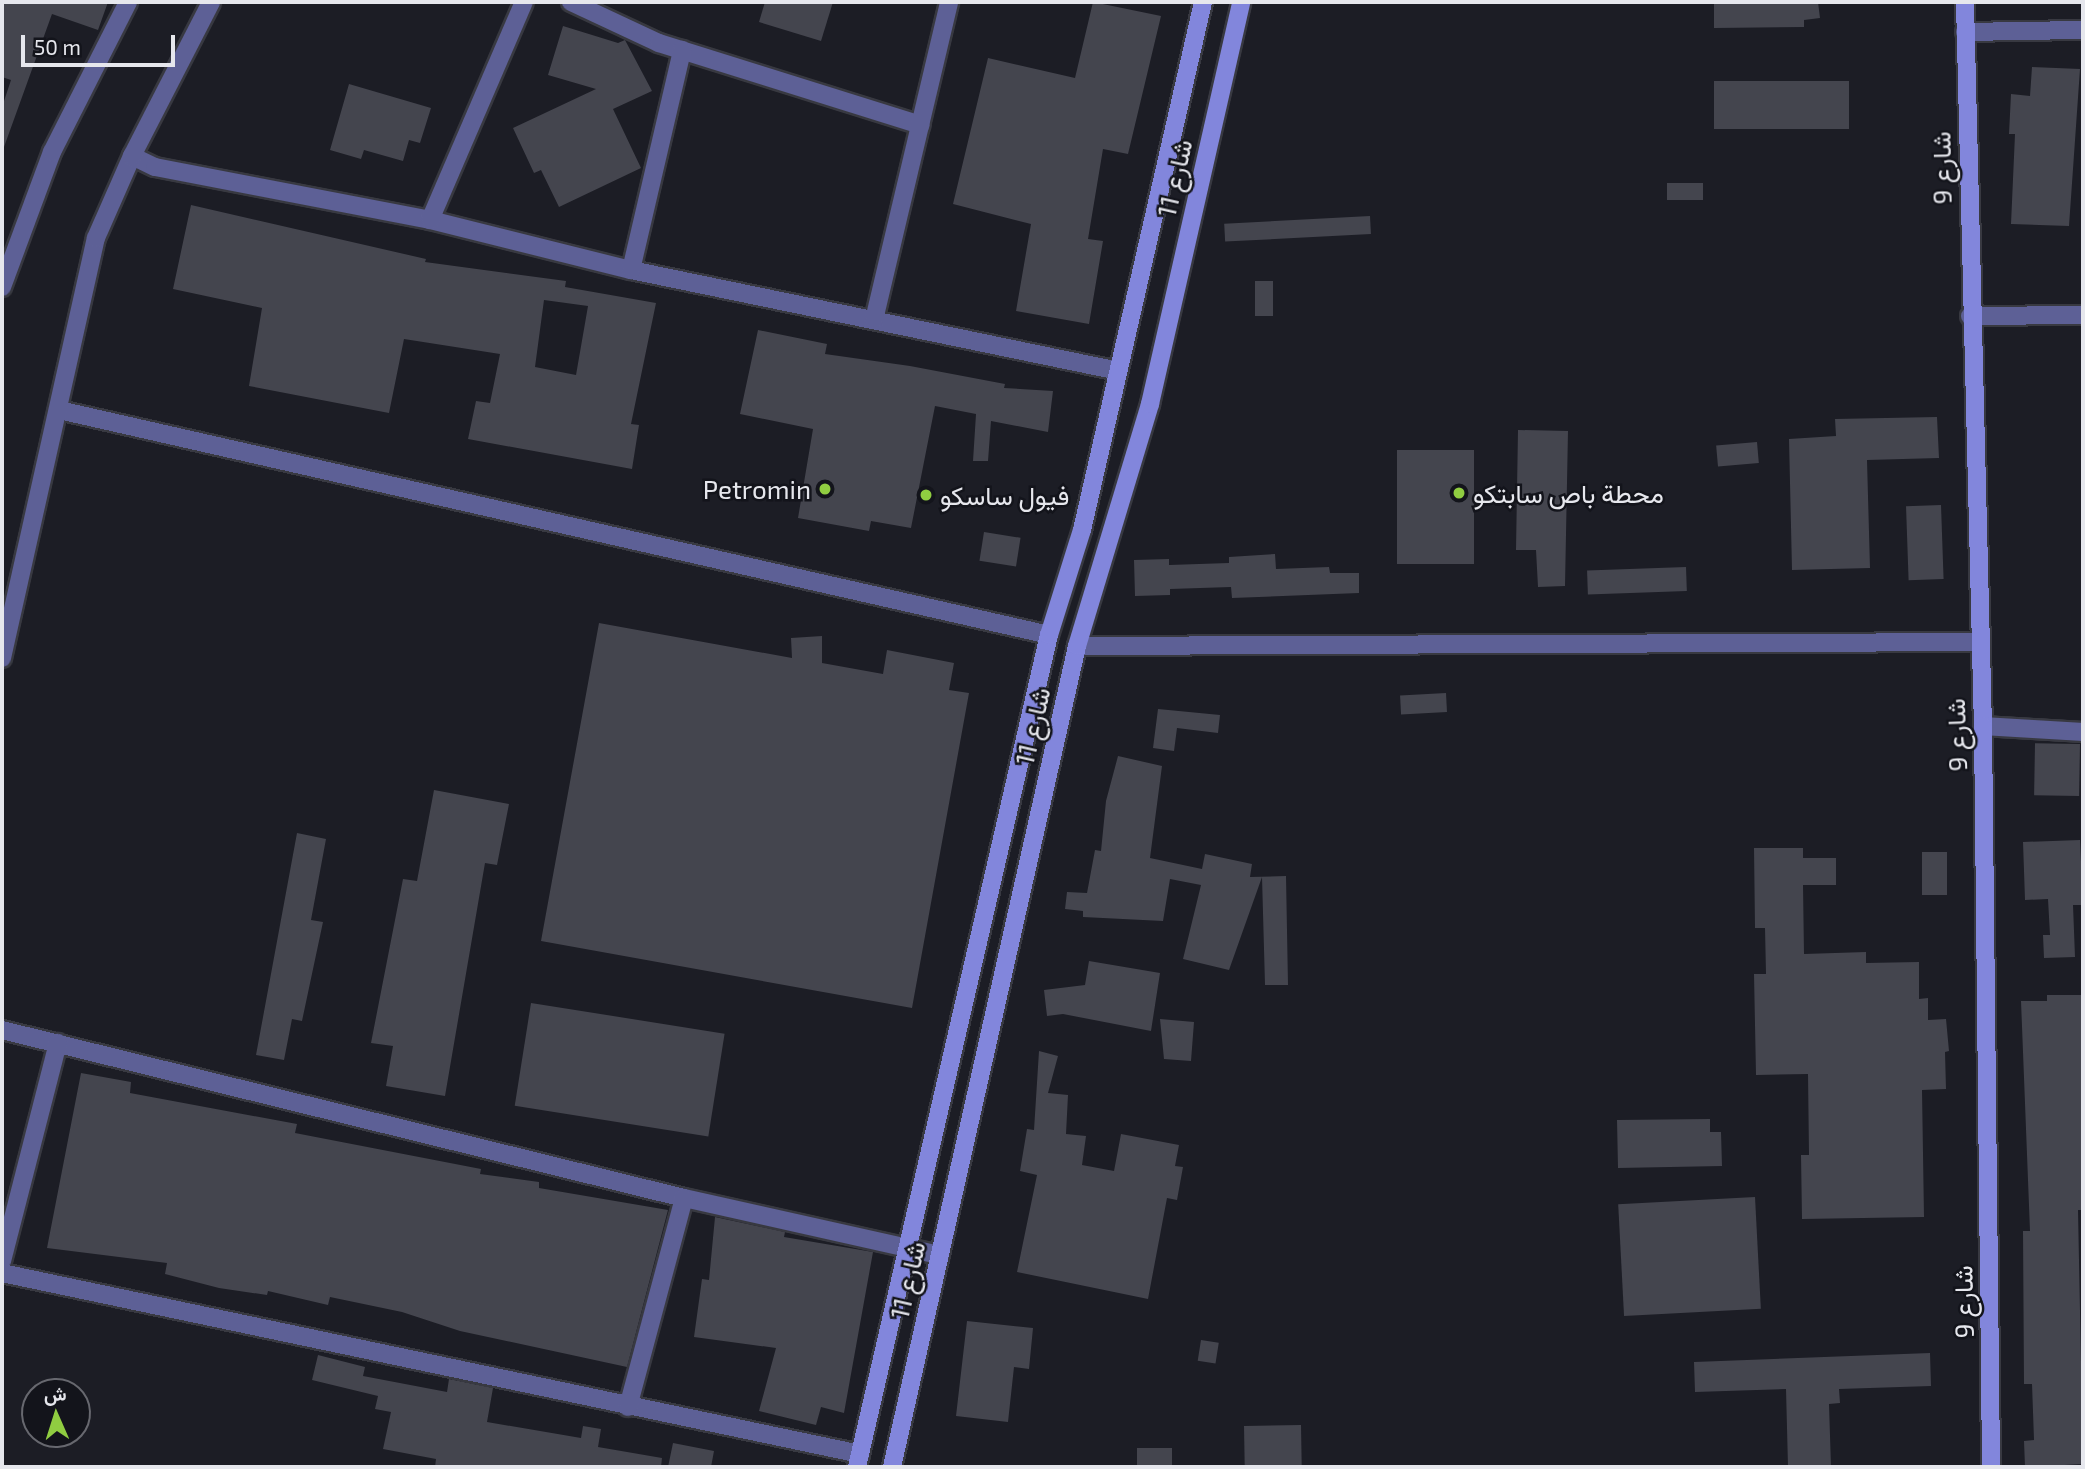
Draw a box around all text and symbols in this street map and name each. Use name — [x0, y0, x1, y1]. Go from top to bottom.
scale bar — [24, 21, 178, 65]
text: 50 m — [34, 34, 81, 59]
street label: شارع 9 — [1925, 131, 1957, 205]
street label: شارع 11 — [1150, 136, 1198, 220]
place label: Petromin — [703, 473, 811, 505]
place label: محطة باص سابتكو — [1473, 477, 1664, 509]
place label: فيول ساسكو — [940, 479, 1069, 511]
marker: Petromin — [817, 481, 833, 497]
marker: محطة باص سابتكو — [1451, 485, 1467, 501]
marker: فيول ساسكو — [918, 487, 934, 503]
street label: شارع 11 — [1008, 684, 1056, 768]
street label: شارع 9 — [1939, 698, 1973, 772]
street label: شارع 11 — [883, 1238, 931, 1322]
street label: شارع 9 — [1947, 1265, 1979, 1339]
north arrow — [21, 1378, 91, 1448]
text: ش — [43, 1381, 67, 1406]

